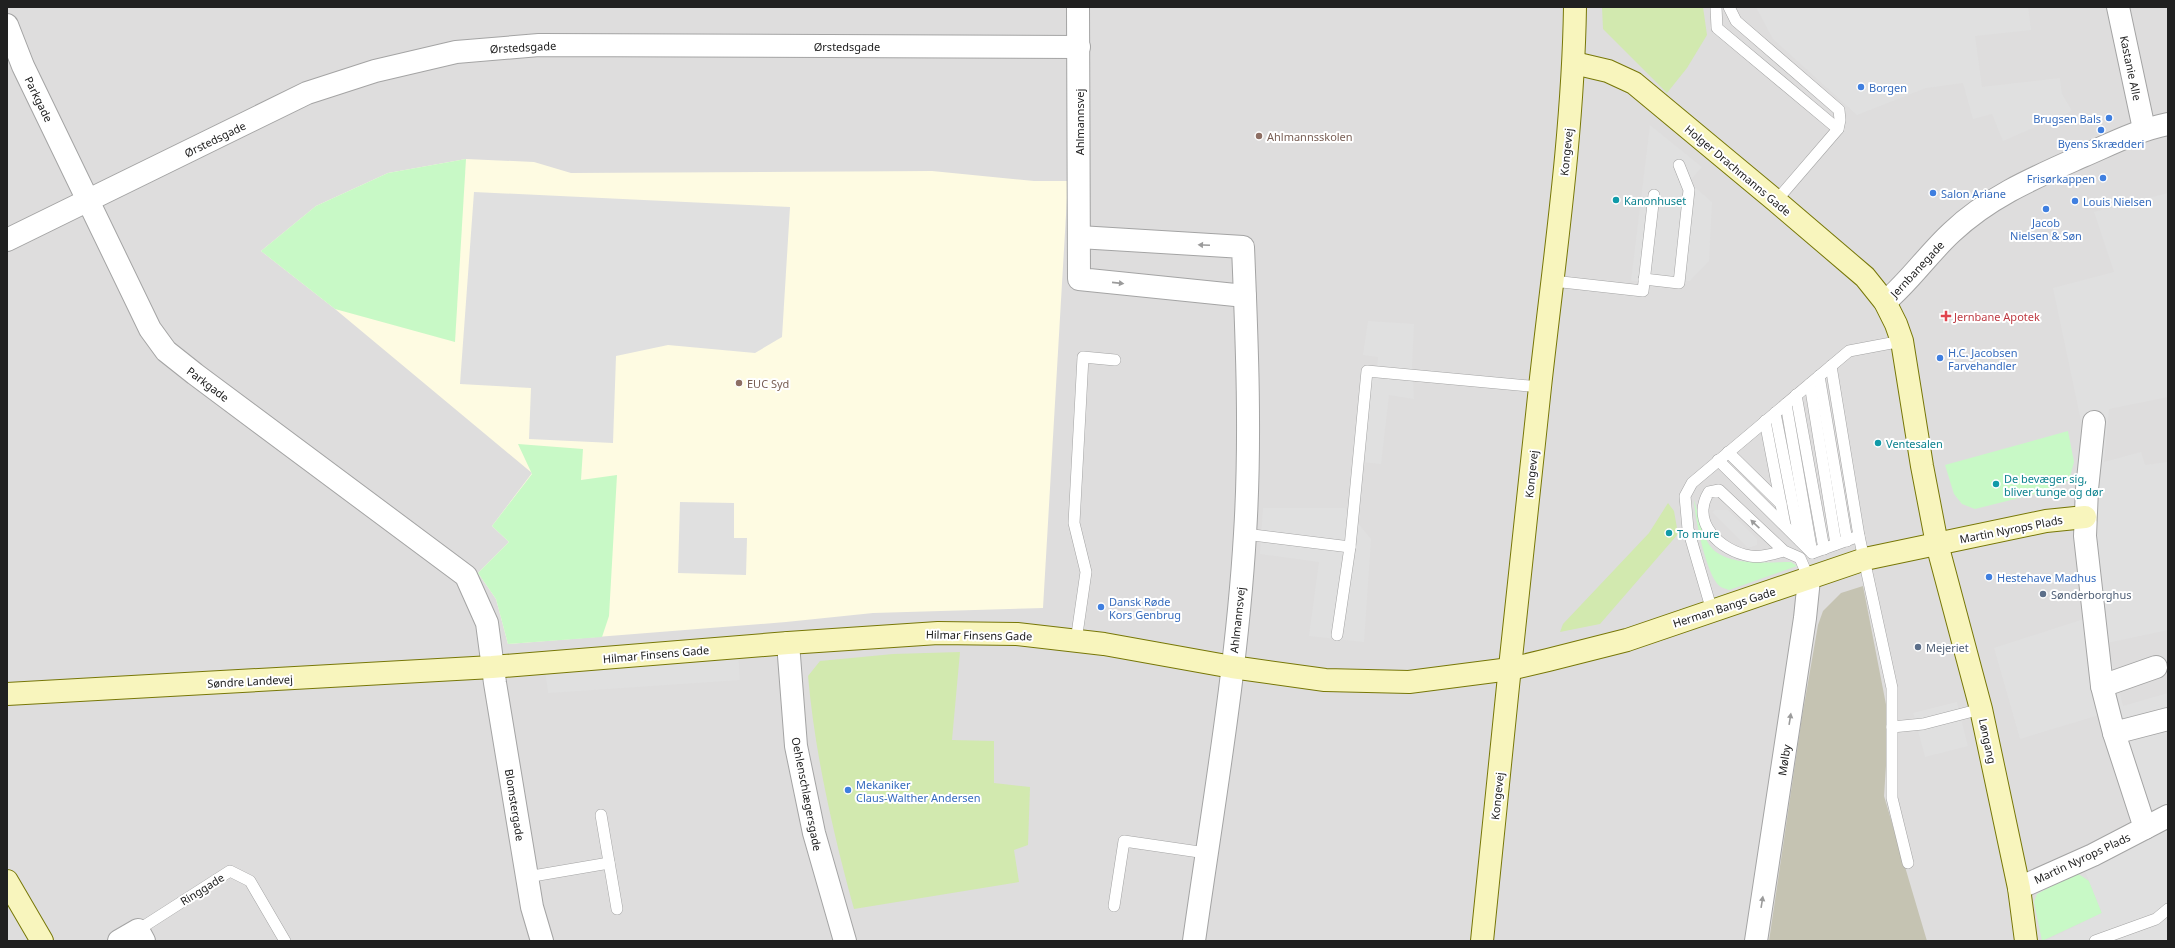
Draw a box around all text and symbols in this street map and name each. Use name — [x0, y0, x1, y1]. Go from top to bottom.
street label: Kastanie Alle — [2117, 34, 2145, 102]
street label: Ørstedsgade — [489, 38, 557, 56]
street label: Ørstedsgade — [814, 39, 880, 54]
street label: Parkgade — [21, 74, 57, 124]
place label: Borgen — [1869, 80, 1907, 95]
marker: Borgen — [1856, 82, 1866, 92]
street label: Ahlmannsvej — [1072, 89, 1087, 155]
place label: Brugsen Bals — [2033, 111, 2101, 126]
marker: Brugsen Bals — [2104, 113, 2114, 123]
street label: Ørstedsgade — [182, 118, 248, 160]
street label: Holger Drachmanns Gade — [1682, 121, 1794, 219]
marker: Byens Skrædderi — [2096, 125, 2106, 135]
street label: Kongevej — [1556, 128, 1576, 176]
place label: Ahlmannsskolen — [1267, 129, 1353, 144]
marker: Ahlmannsskolen — [1254, 131, 1264, 141]
place label: Byens Skrædderi — [2058, 136, 2144, 151]
place label: Frisørkappen — [2027, 171, 2095, 186]
marker: Frisørkappen — [2098, 173, 2108, 183]
place label: Salon Ariane — [1941, 186, 2006, 201]
marker: Salon Ariane — [1928, 188, 1938, 198]
place label: Kanonhuset — [1624, 193, 1686, 208]
place label: Louis Nielsen — [2083, 194, 2152, 209]
marker: Kanonhuset — [1611, 195, 1621, 205]
marker: Louis Nielsen — [2070, 196, 2080, 206]
marker: Jacob Nielsen & Søn — [2041, 204, 2051, 214]
place label: Jacob Nielsen & Søn — [2010, 215, 2082, 243]
street label: Jernbanegade — [1886, 237, 1947, 301]
one-way arrow — [1198, 241, 1210, 248]
one-way arrow — [1112, 279, 1124, 286]
place label: Jernbane Apotek — [1953, 309, 2040, 324]
marker: Jernbane Apotek — [1941, 311, 1951, 321]
place label: H.C. Jacobsen Farvehandler — [1948, 345, 2017, 373]
marker: H.C. Jacobsen Farvehandler — [1935, 353, 1945, 363]
street label: Parkgade — [184, 363, 232, 405]
place label: EUC Syd — [747, 376, 789, 391]
marker: EUC Syd — [734, 378, 744, 388]
place label: Ventesalen — [1886, 436, 1943, 451]
marker: Ventesalen — [1873, 438, 1883, 448]
street label: Kongevej — [1521, 450, 1541, 498]
place label: De bevæger sig, bliver tunge og dør — [2004, 471, 2104, 499]
marker: De bevæger sig, bliver tunge og dør — [1991, 479, 2001, 489]
street label: Martin Nyrops Plads — [1958, 512, 2064, 546]
one-way arrow — [1750, 519, 1760, 529]
place label: To mure — [1677, 526, 1719, 541]
marker: To mure — [1664, 528, 1674, 538]
place label: Hestehave Madhus — [1997, 570, 2096, 585]
marker: Hestehave Madhus — [1984, 572, 1994, 582]
street label: Herman Bangs Gade — [1671, 583, 1777, 631]
street label: Ahlmannsvej — [1226, 586, 1248, 654]
place label: Sønderborghus — [2051, 587, 2132, 602]
marker: Sønderborghus — [2038, 589, 2048, 599]
place label: Dansk Røde Kors Genbrug — [1109, 594, 1181, 622]
marker: Dansk Røde Kors Genbrug — [1096, 602, 1106, 612]
street label: Hilmar Finsens Gade — [926, 627, 1032, 643]
place label: Mejeriet — [1926, 640, 1969, 655]
street label: Hilmar Finsens Gade — [602, 642, 710, 666]
marker: Mejeriet — [1913, 642, 1923, 652]
street label: Søndre Landevej — [207, 671, 293, 691]
one-way arrow — [1787, 712, 1793, 725]
street label: Løngang — [1976, 717, 2000, 765]
street label: Oehlenschlægersgade — [789, 736, 825, 852]
street label: Mølby — [1774, 743, 1794, 777]
street label: Blomstergade — [502, 768, 528, 842]
street label: Kongevej — [1487, 772, 1507, 820]
place label: Mekaniker Claus-Walther Andersen — [856, 777, 981, 805]
marker: Mekaniker Claus-Walther Andersen — [843, 785, 853, 795]
street label: Martin Nyrops Plads — [2031, 829, 2133, 887]
street label: Ringgade — [177, 870, 227, 908]
one-way arrow — [1759, 896, 1765, 909]

